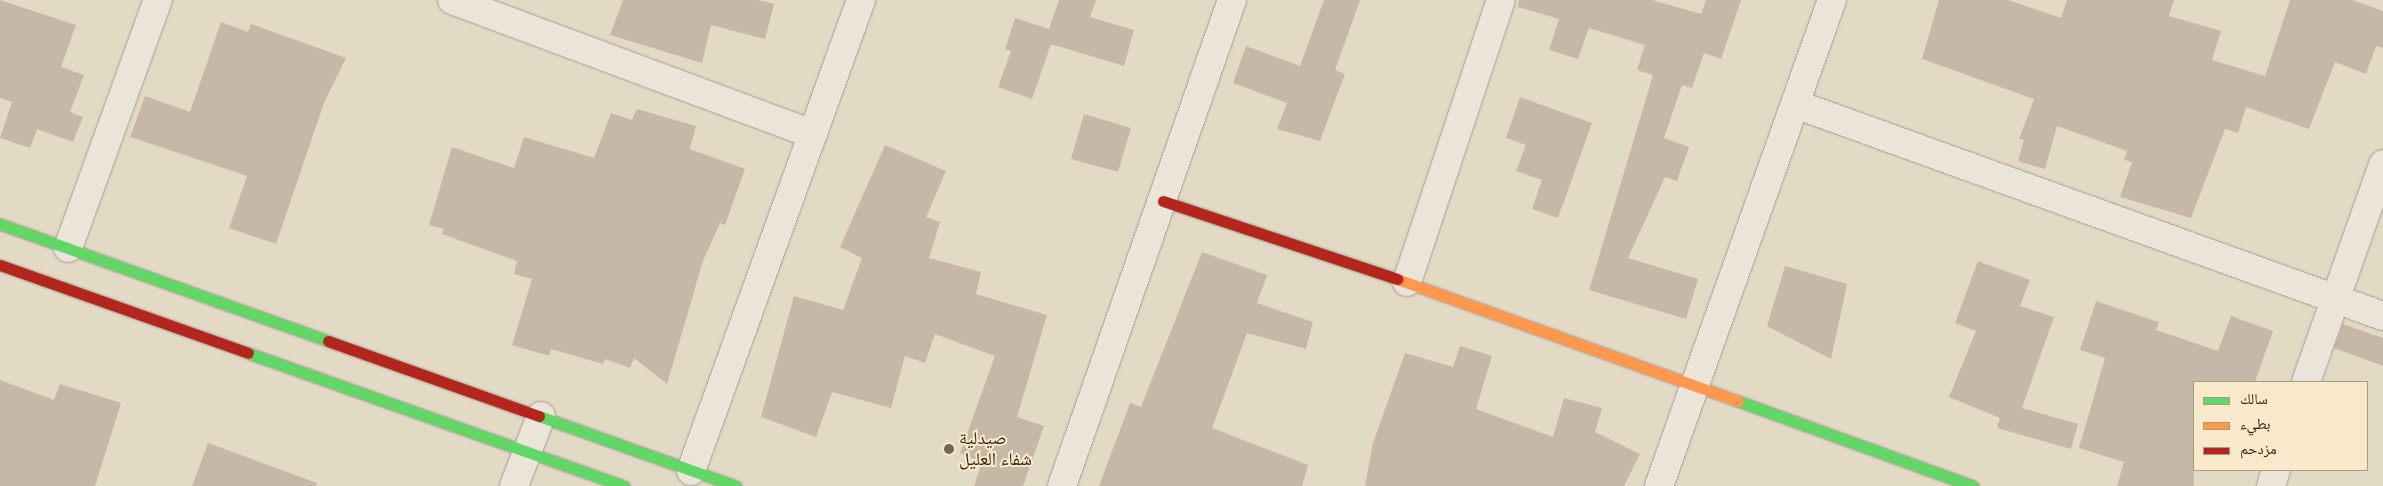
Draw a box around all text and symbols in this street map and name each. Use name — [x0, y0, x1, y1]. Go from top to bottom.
legend — [2193, 381, 2368, 471]
text: سالك — [2240, 390, 2268, 408]
text: بطيء — [2240, 415, 2270, 433]
place label: صيدلية شفاء العليل — [959, 428, 1032, 470]
text: مزدحم — [2240, 440, 2277, 458]
marker: صيدلية شفاء العليل — [943, 443, 955, 455]

